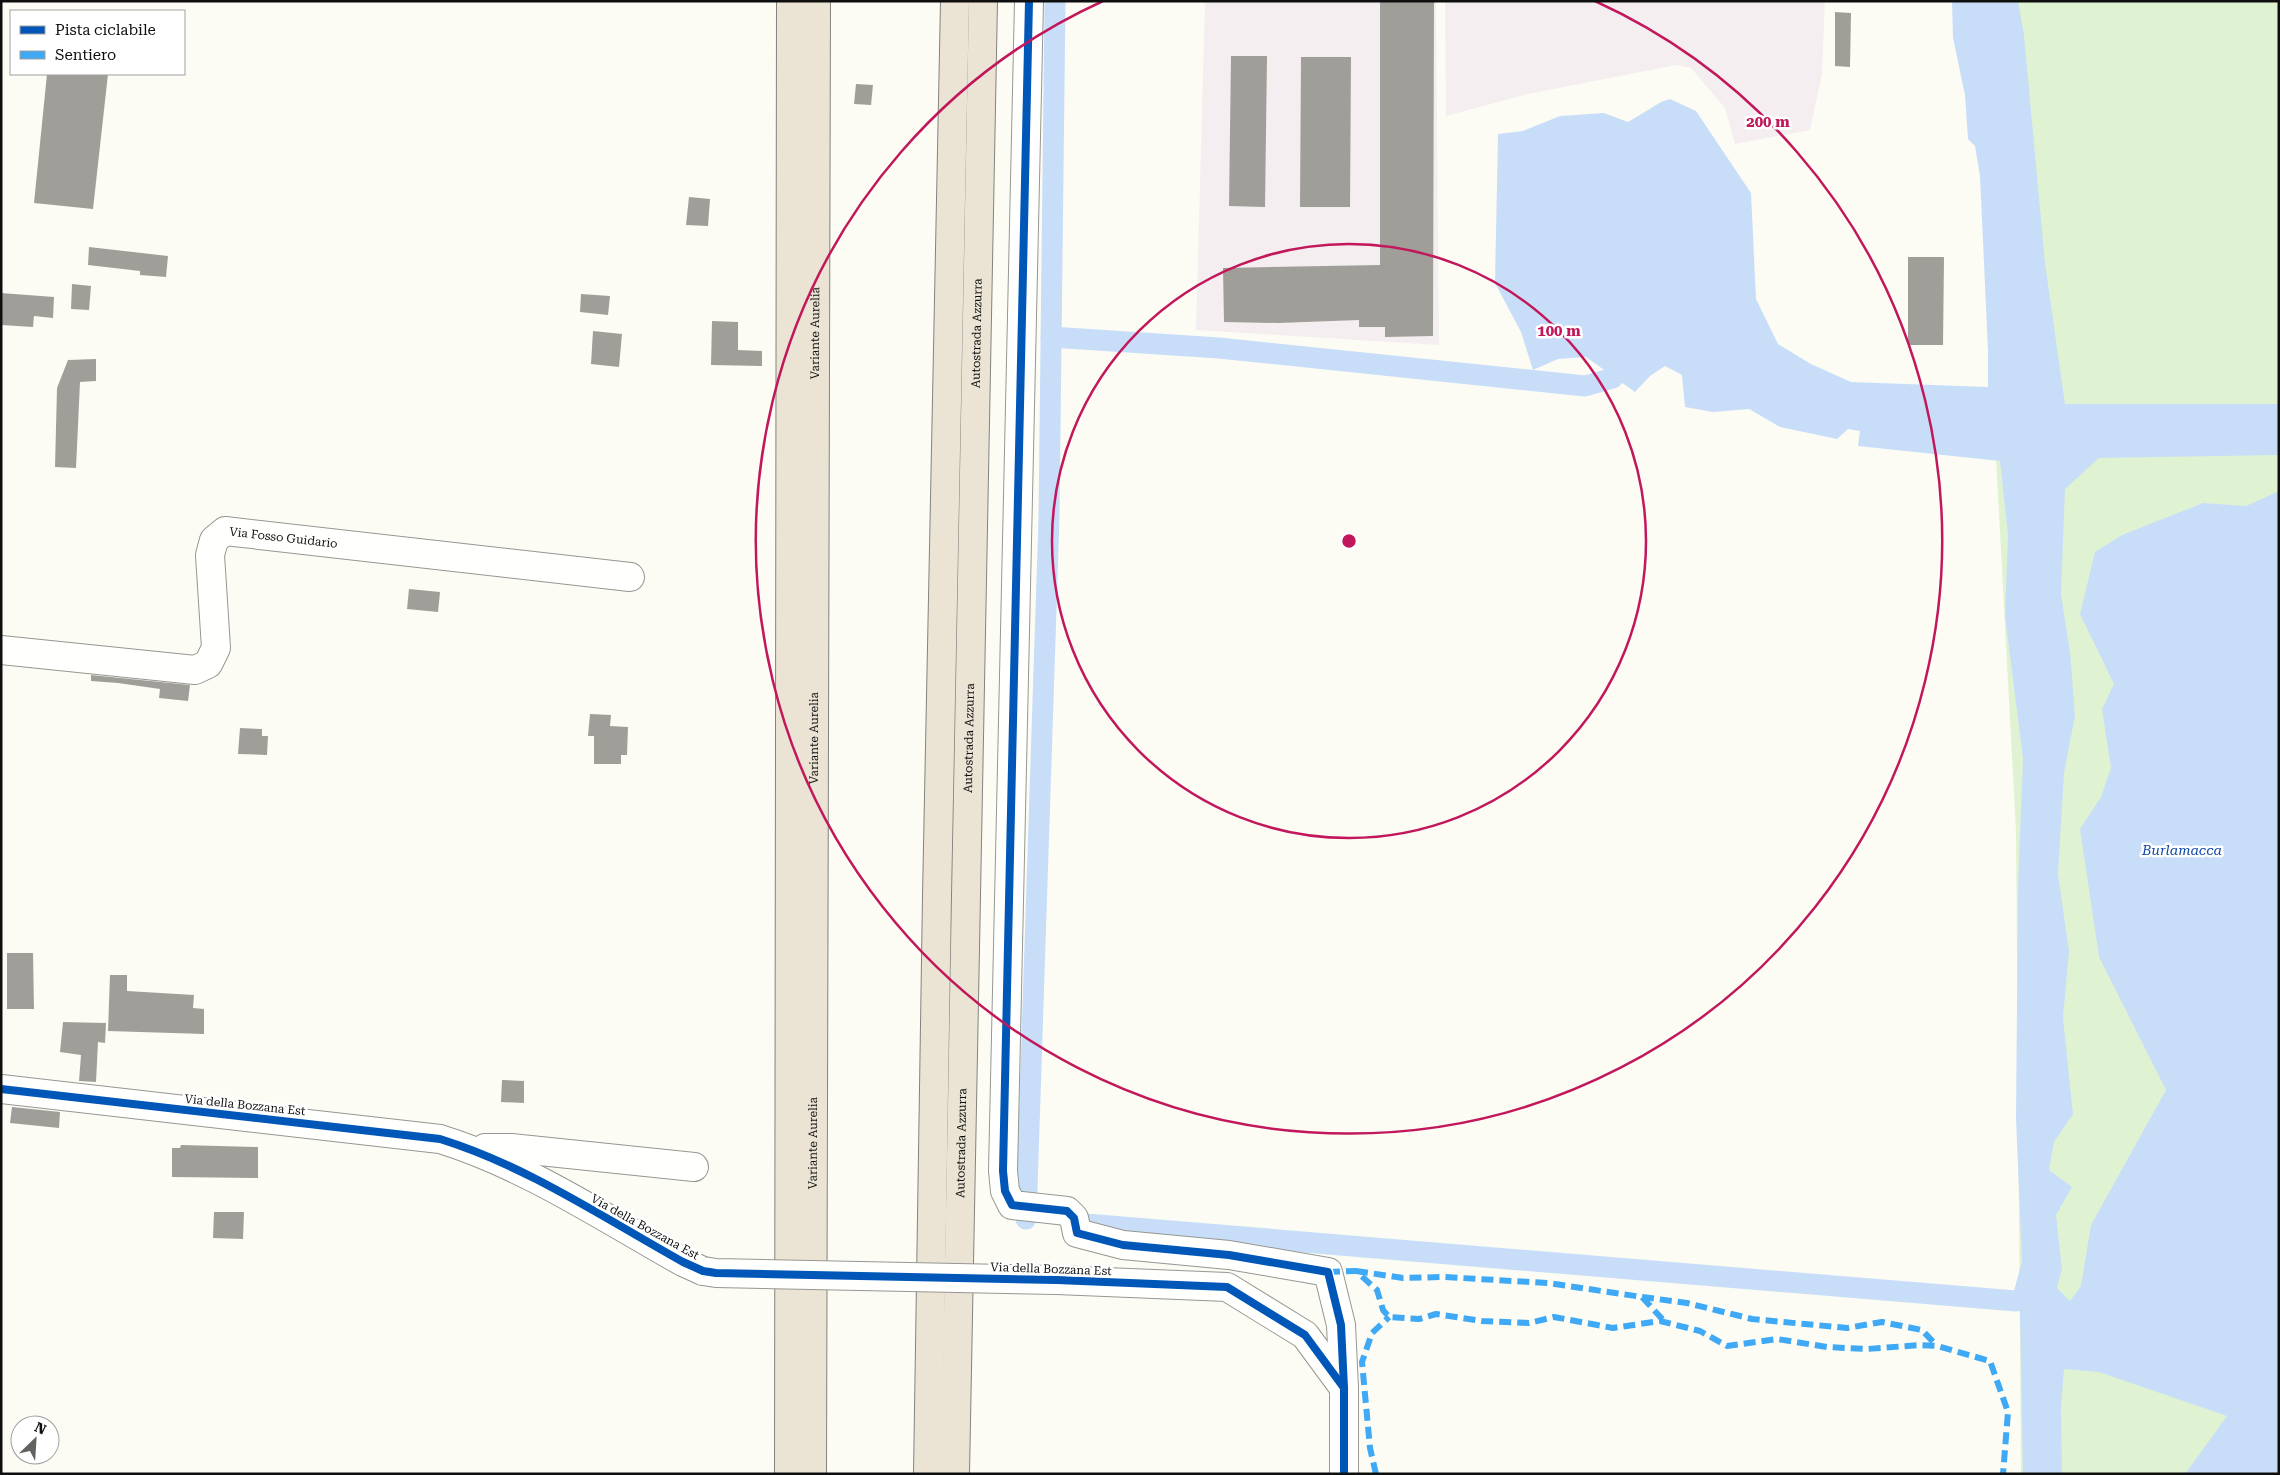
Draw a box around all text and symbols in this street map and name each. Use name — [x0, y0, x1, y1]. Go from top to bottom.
legend — [10, 10, 185, 75]
text: Pista ciclabile — [55, 21, 156, 39]
text: Sentiero — [55, 46, 116, 64]
text: 200 m — [1746, 113, 1790, 131]
street label: Autostrada Azzurra — [969, 278, 985, 388]
street label: Variante Aurelia — [808, 286, 822, 379]
text: 100 m — [1537, 322, 1581, 340]
street label: Via Fosso Guidario — [229, 525, 338, 551]
centre of rings — [1340, 532, 1358, 550]
street label: Autostrada Azzurra — [961, 683, 977, 793]
street label: Variante Aurelia — [807, 691, 821, 784]
water label: Burlamacca — [2141, 842, 2222, 858]
street label: Autostrada Azzurra — [953, 1088, 969, 1198]
street label: Via della Bozzana Est — [184, 1092, 307, 1118]
street label: Variante Aurelia — [806, 1096, 820, 1189]
street label: Via della Bozzana Est — [588, 1191, 702, 1263]
street label: Via della Bozzana Est — [990, 1260, 1112, 1278]
north arrow — [10, 1415, 60, 1465]
text: N — [32, 1419, 49, 1438]

